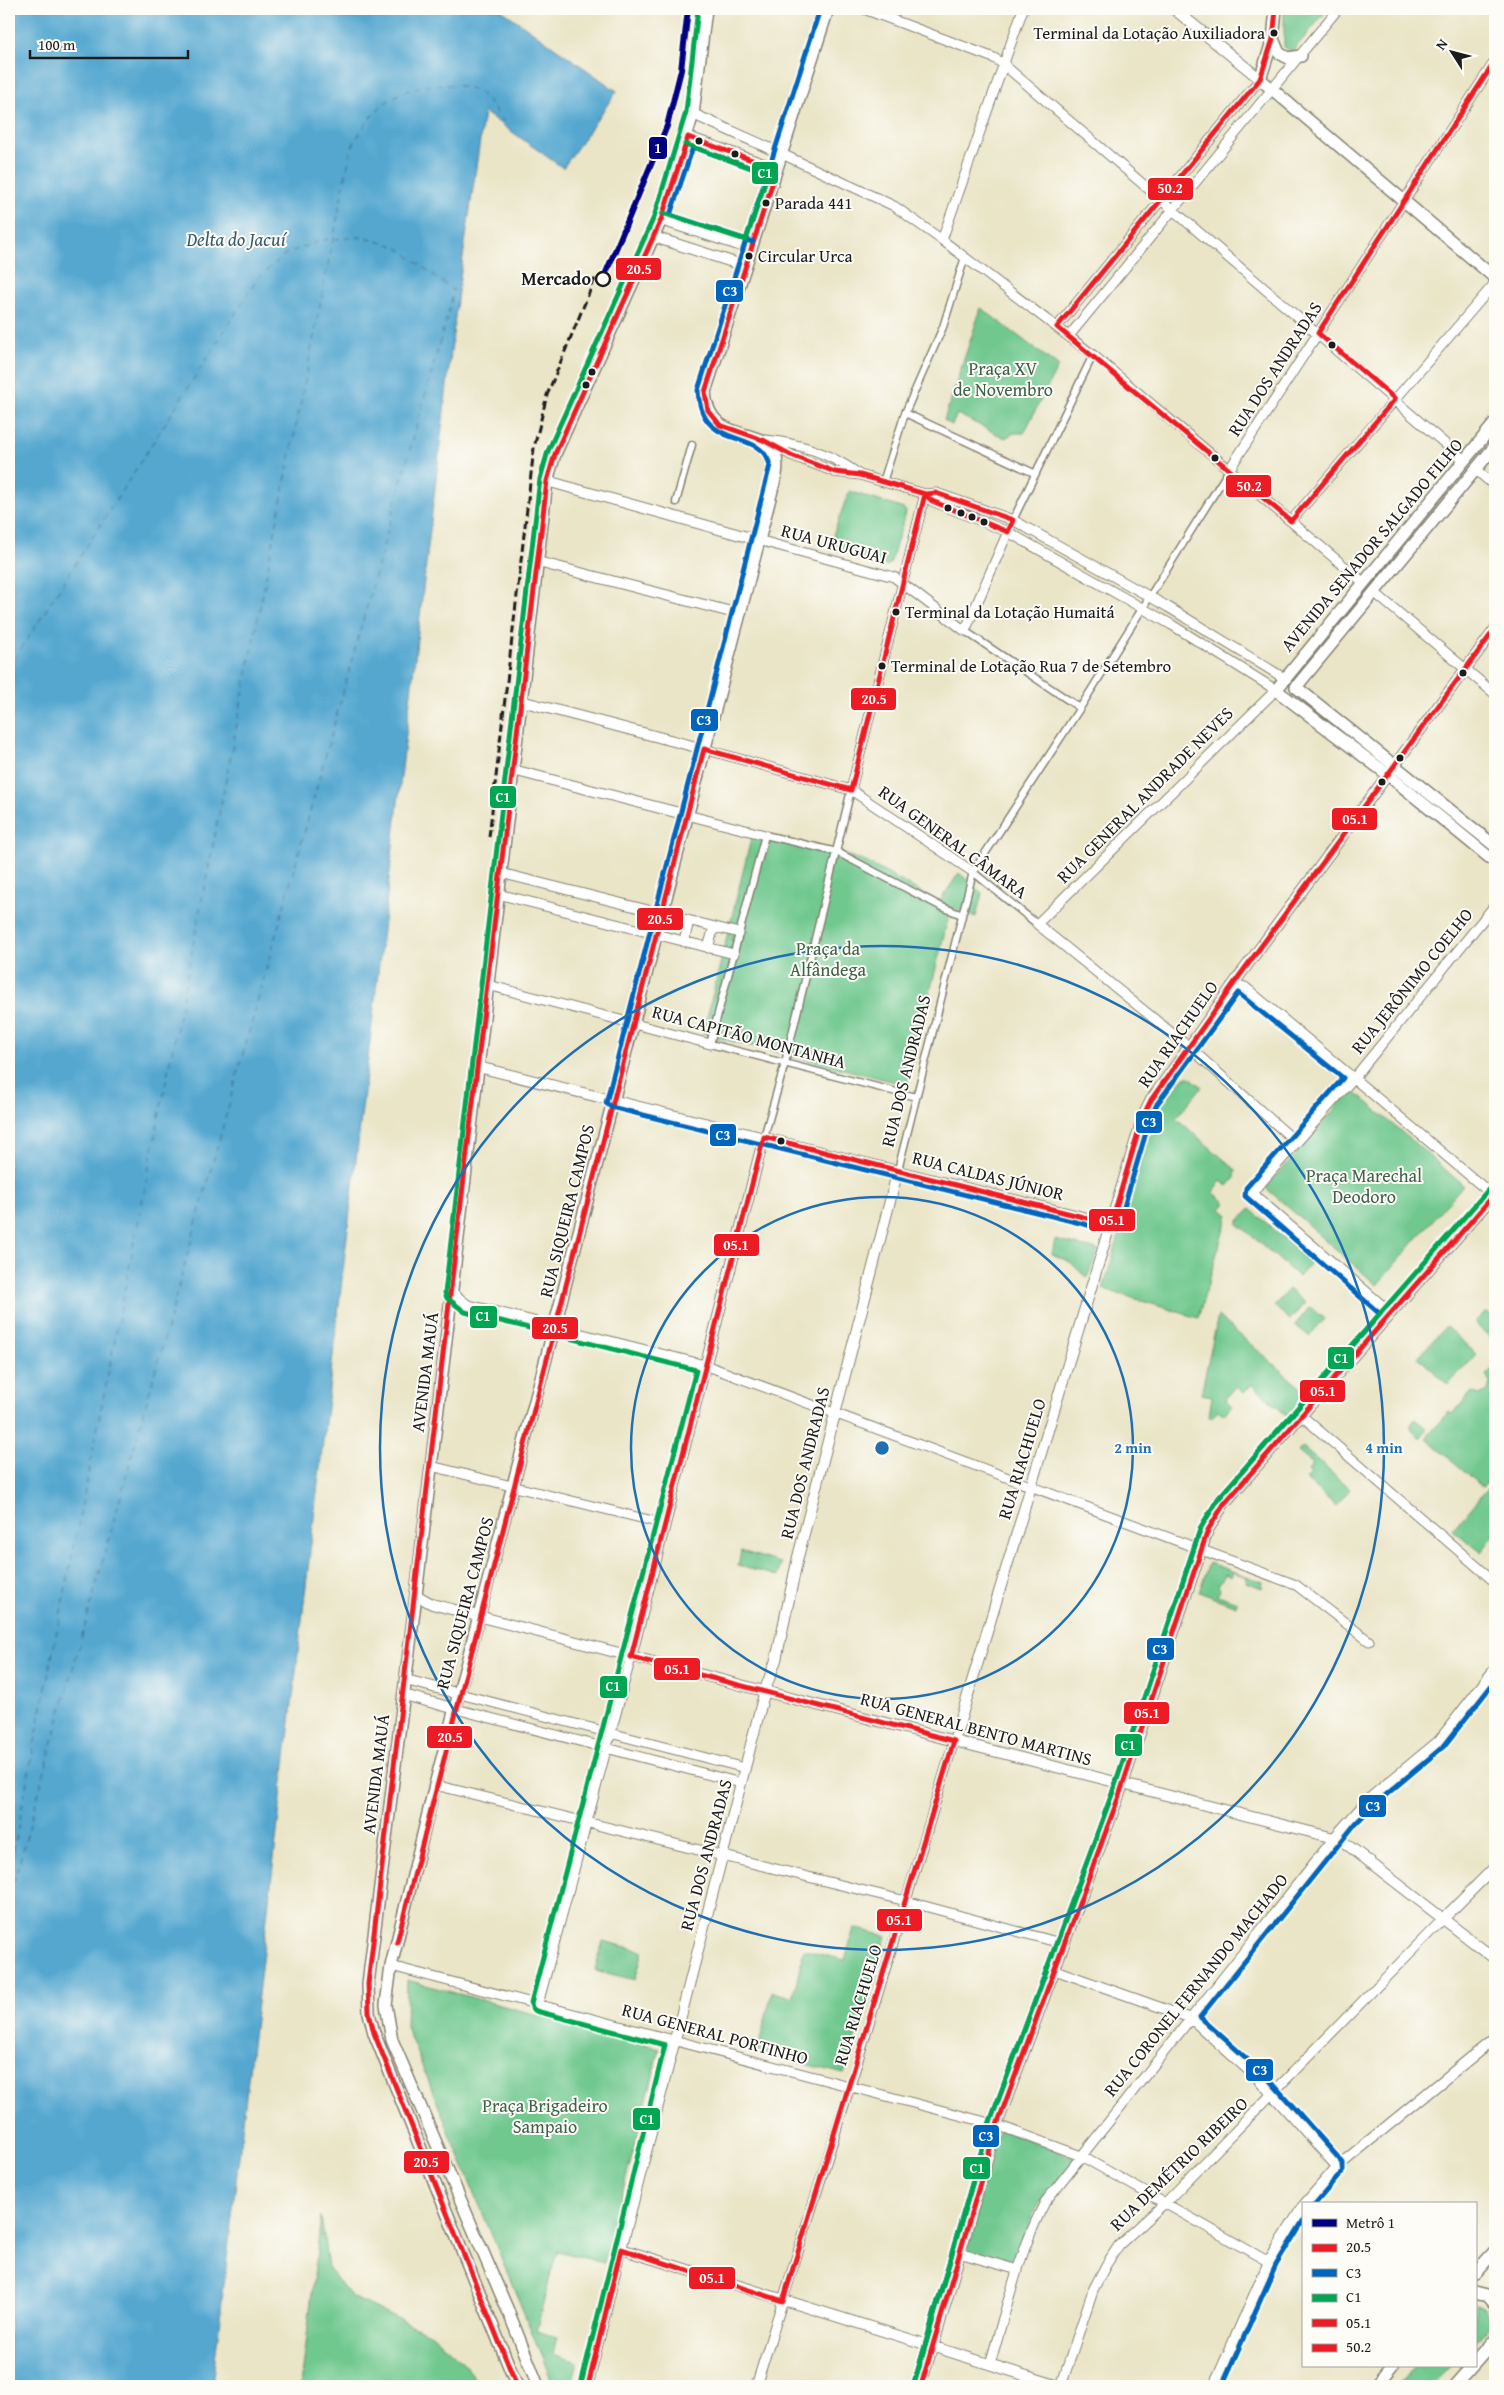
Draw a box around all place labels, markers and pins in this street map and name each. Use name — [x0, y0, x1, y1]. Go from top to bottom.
place label: Terminal da Lotação Auxiliadora — [1033, 20, 1265, 45]
marker: Terminal da Lotação Auxiliadora — [1269, 28, 1279, 38]
unlabelled marker — [694, 136, 704, 146]
unlabelled marker — [730, 149, 740, 159]
place label: Parada 441 — [775, 190, 852, 215]
marker: Parada 441 — [761, 198, 771, 208]
place label: Circular Urca — [758, 243, 853, 268]
marker: Circular Urca — [744, 251, 754, 261]
place label: Mercado — [521, 265, 591, 292]
marker: Mercado — [595, 271, 611, 287]
unlabelled marker — [1327, 340, 1337, 350]
unlabelled marker — [587, 367, 597, 377]
unlabelled marker — [581, 380, 591, 390]
unlabelled marker — [1210, 453, 1220, 463]
unlabelled marker — [943, 503, 953, 513]
unlabelled marker — [956, 508, 966, 518]
unlabelled marker — [967, 512, 977, 522]
unlabelled marker — [979, 517, 989, 527]
place label: Terminal da Lotação Humaitá — [905, 599, 1115, 624]
marker: Terminal da Lotação Humaitá — [891, 607, 901, 617]
place label: Terminal de Lotação Rua 7 de Setembro — [891, 653, 1172, 678]
marker: Terminal de Lotação Rua 7 de Setembro — [877, 661, 887, 671]
unlabelled marker — [1458, 668, 1468, 678]
unlabelled marker — [1395, 753, 1405, 763]
unlabelled marker — [1377, 777, 1387, 787]
unlabelled marker — [776, 1136, 786, 1146]
centre of rings — [873, 1439, 891, 1457]

